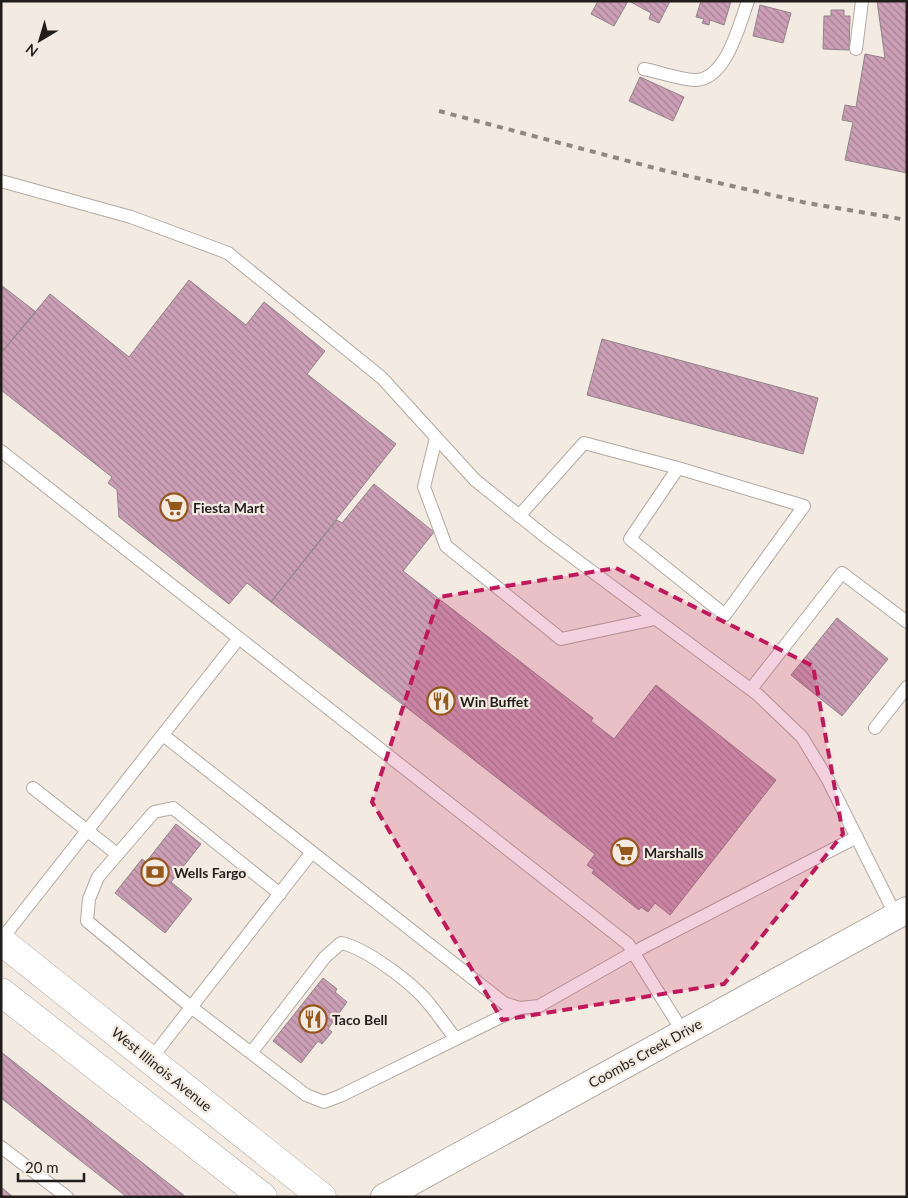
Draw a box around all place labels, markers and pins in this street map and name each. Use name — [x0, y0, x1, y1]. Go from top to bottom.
supermarket icon: Fiesta Mart — [159, 492, 189, 522]
place label: Fiesta Mart — [193, 499, 265, 516]
restaurant icon: Win Buffet — [426, 686, 456, 716]
place label: Win Buffet — [460, 693, 529, 710]
supermarket icon: Marshalls — [610, 837, 640, 867]
place label: Marshalls — [644, 844, 704, 861]
bank icon: Wells Fargo — [140, 857, 170, 887]
place label: Wells Fargo — [174, 864, 246, 881]
restaurant icon: Taco Bell — [298, 1004, 328, 1034]
place label: Taco Bell — [332, 1011, 388, 1028]

